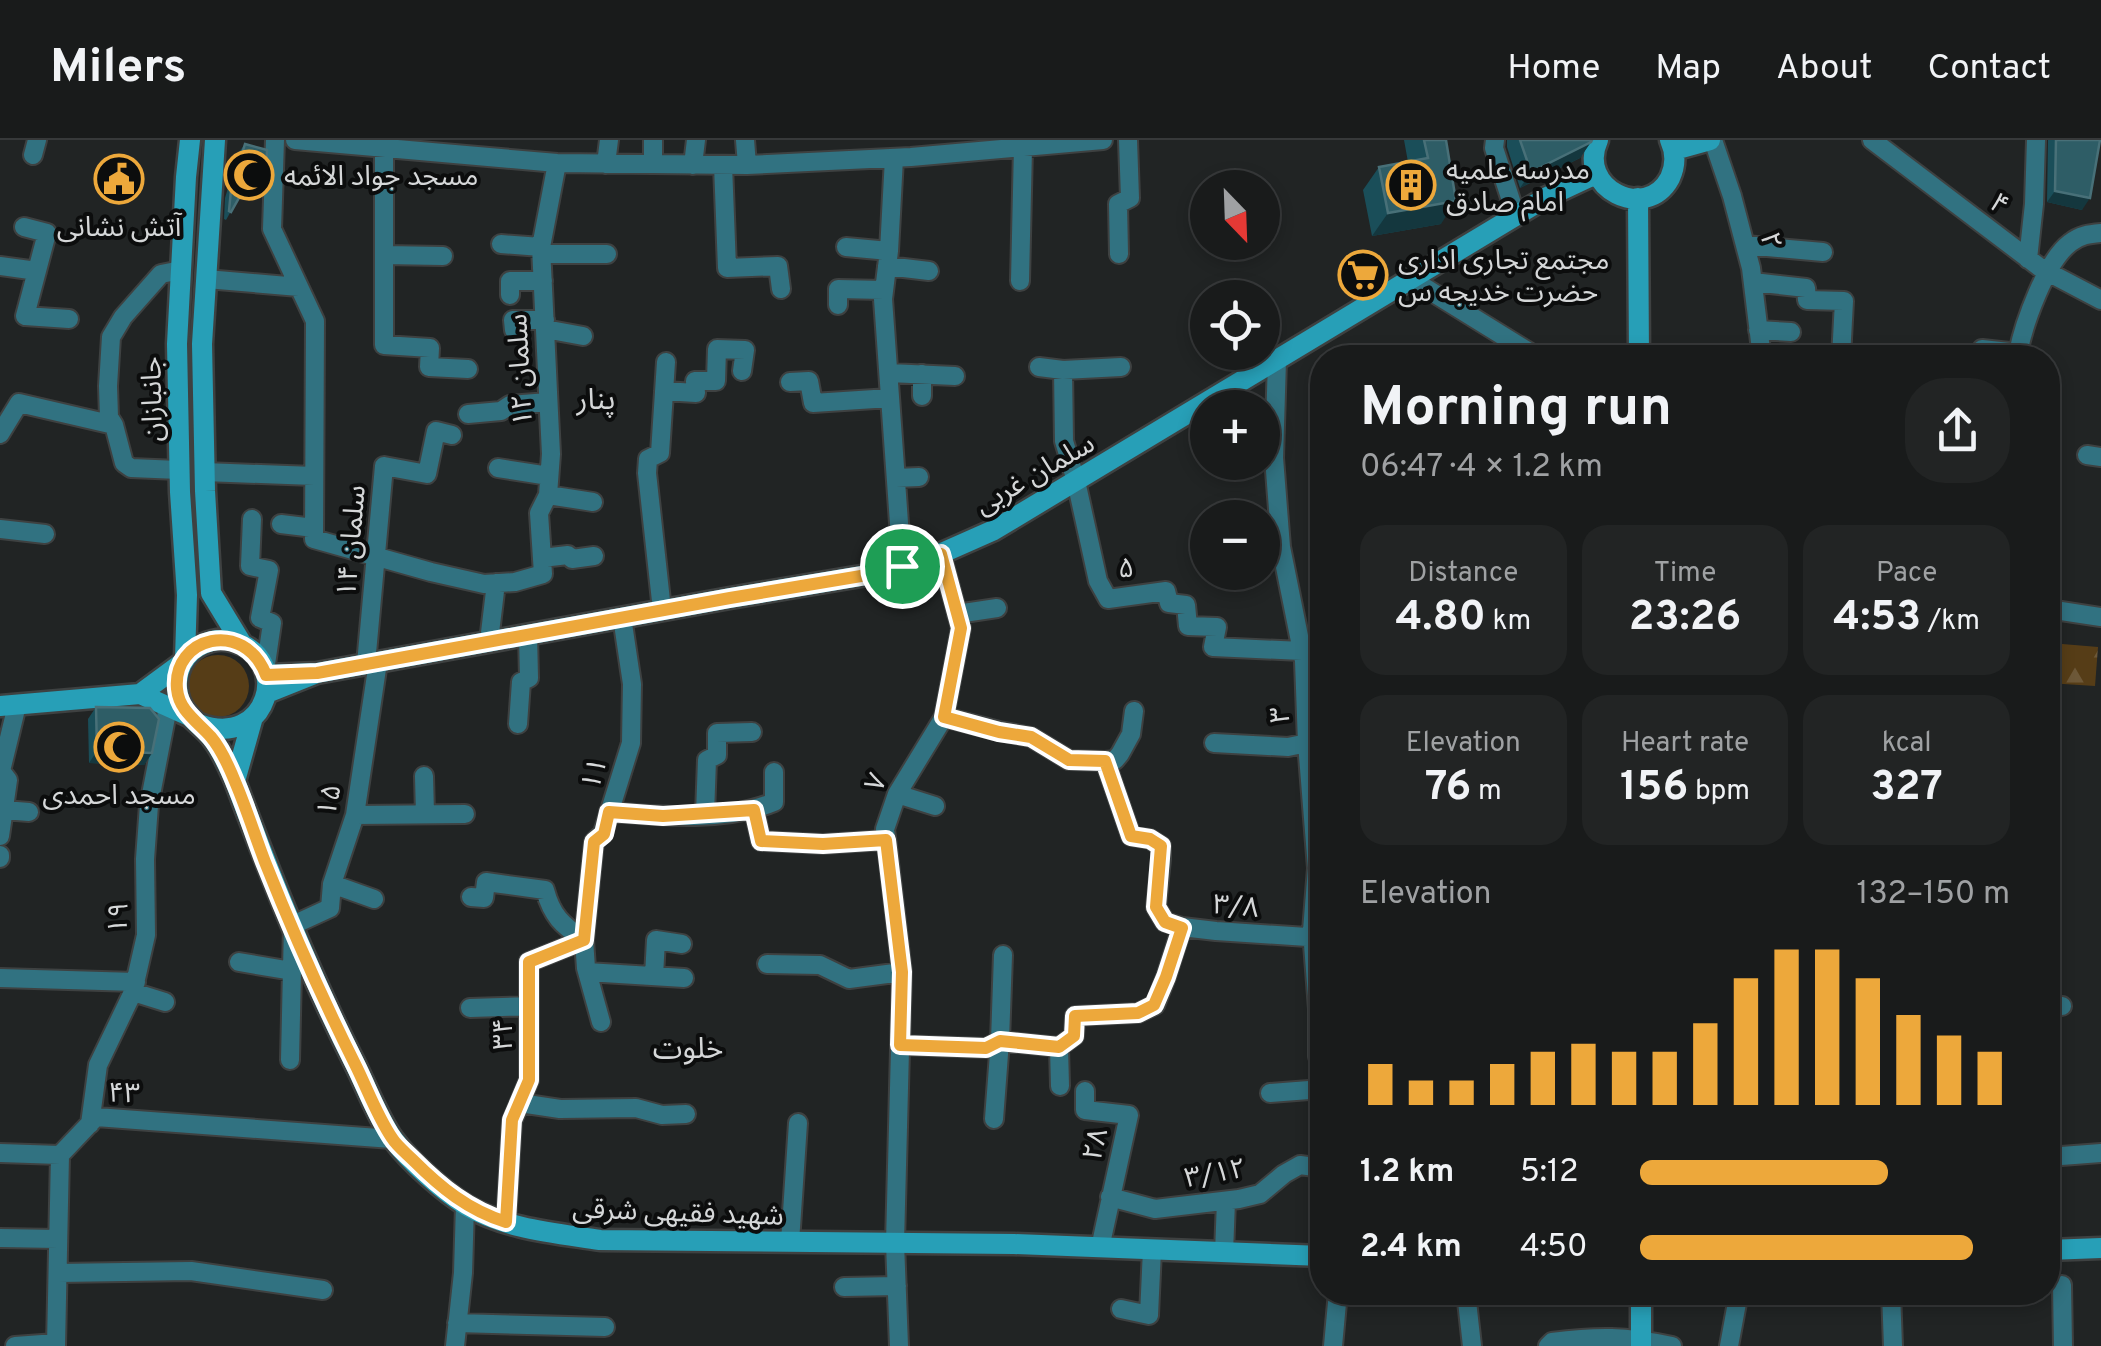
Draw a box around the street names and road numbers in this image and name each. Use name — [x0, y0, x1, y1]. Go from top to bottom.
street label: ۴ — [1981, 186, 2015, 225]
street label: ۲ — [1750, 229, 1788, 253]
street label: سلمان ۱۲ — [501, 313, 543, 427]
street label: جانبازان — [135, 356, 173, 442]
street label: سلمان غربی — [969, 427, 1102, 524]
street label: سلمان ۱۴ — [330, 484, 376, 599]
street label: ۵ — [1118, 552, 1134, 588]
street label: ۳ — [1264, 706, 1300, 724]
street label: ۱۱ — [574, 753, 618, 794]
street label: ۷ — [858, 768, 897, 798]
street label: ۱۵ — [310, 781, 352, 820]
street label: ۳/۸ — [1211, 888, 1260, 928]
street label: ۱۹ — [101, 901, 139, 935]
street label: ۳۴ — [487, 1018, 523, 1050]
street label: ۴۳ — [107, 1076, 141, 1114]
street label: ۲۸ — [1076, 1125, 1118, 1164]
street label: ۳/۱۲ — [1182, 1152, 1249, 1198]
street label: شهید فقیهی شرقی — [572, 1192, 784, 1236]

